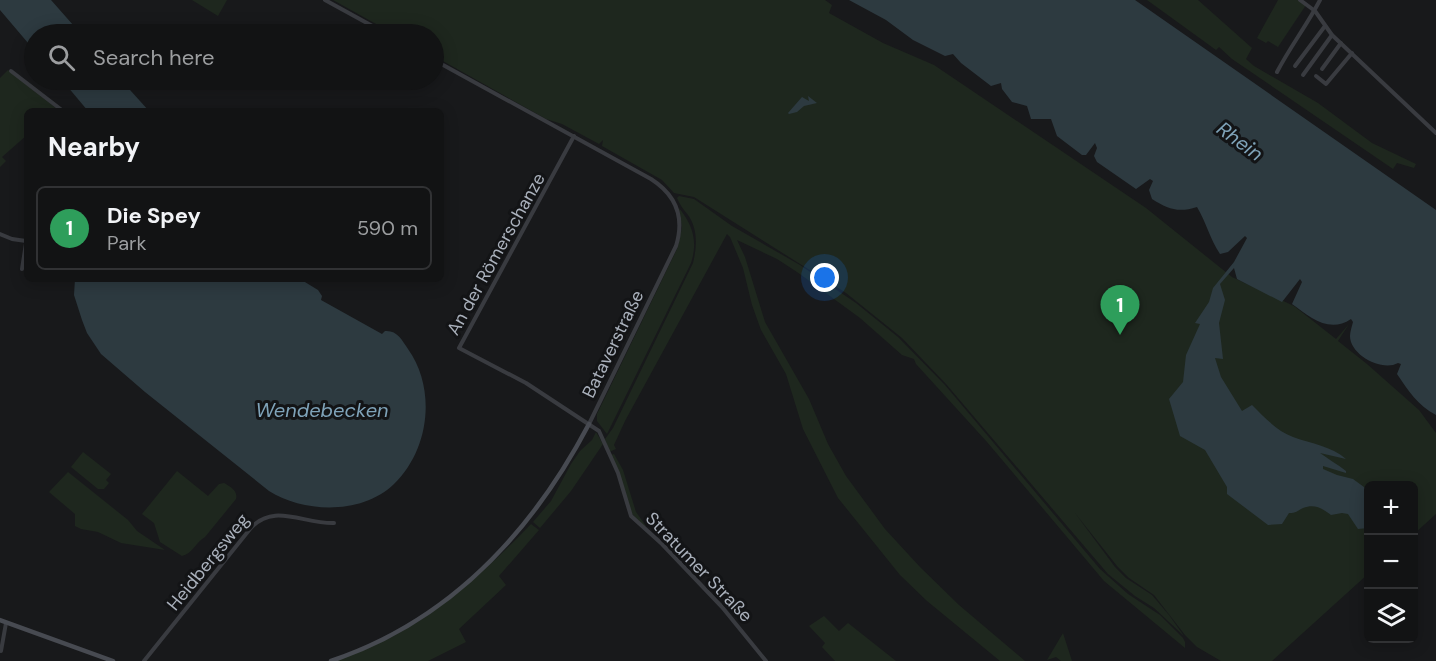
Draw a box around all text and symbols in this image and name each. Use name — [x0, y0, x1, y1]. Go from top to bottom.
search box — [24, 24, 444, 90]
icon: search — [45, 41, 78, 74]
text: Search here — [93, 43, 214, 72]
water label: Rhein — [1212, 115, 1268, 167]
text: Nearby — [48, 130, 140, 164]
street label: An der Römerschanze — [441, 169, 551, 339]
text: Die Spey — [107, 201, 201, 230]
text: 1 — [66, 215, 73, 241]
text: 590 m — [357, 215, 418, 241]
text: Park — [107, 230, 147, 256]
your location — [810, 263, 839, 292]
street label: Bataverstraße — [577, 286, 649, 402]
pin: 1 — [1100, 286, 1140, 335]
water label: Wendebecken — [255, 397, 389, 423]
map controls — [1364, 481, 1418, 643]
button: + — [1364, 481, 1418, 535]
street label: Stratumer Straße — [640, 507, 758, 627]
street label: Heidbergsweg — [161, 508, 255, 616]
button: − — [1364, 535, 1418, 589]
button: layers — [1364, 589, 1418, 643]

